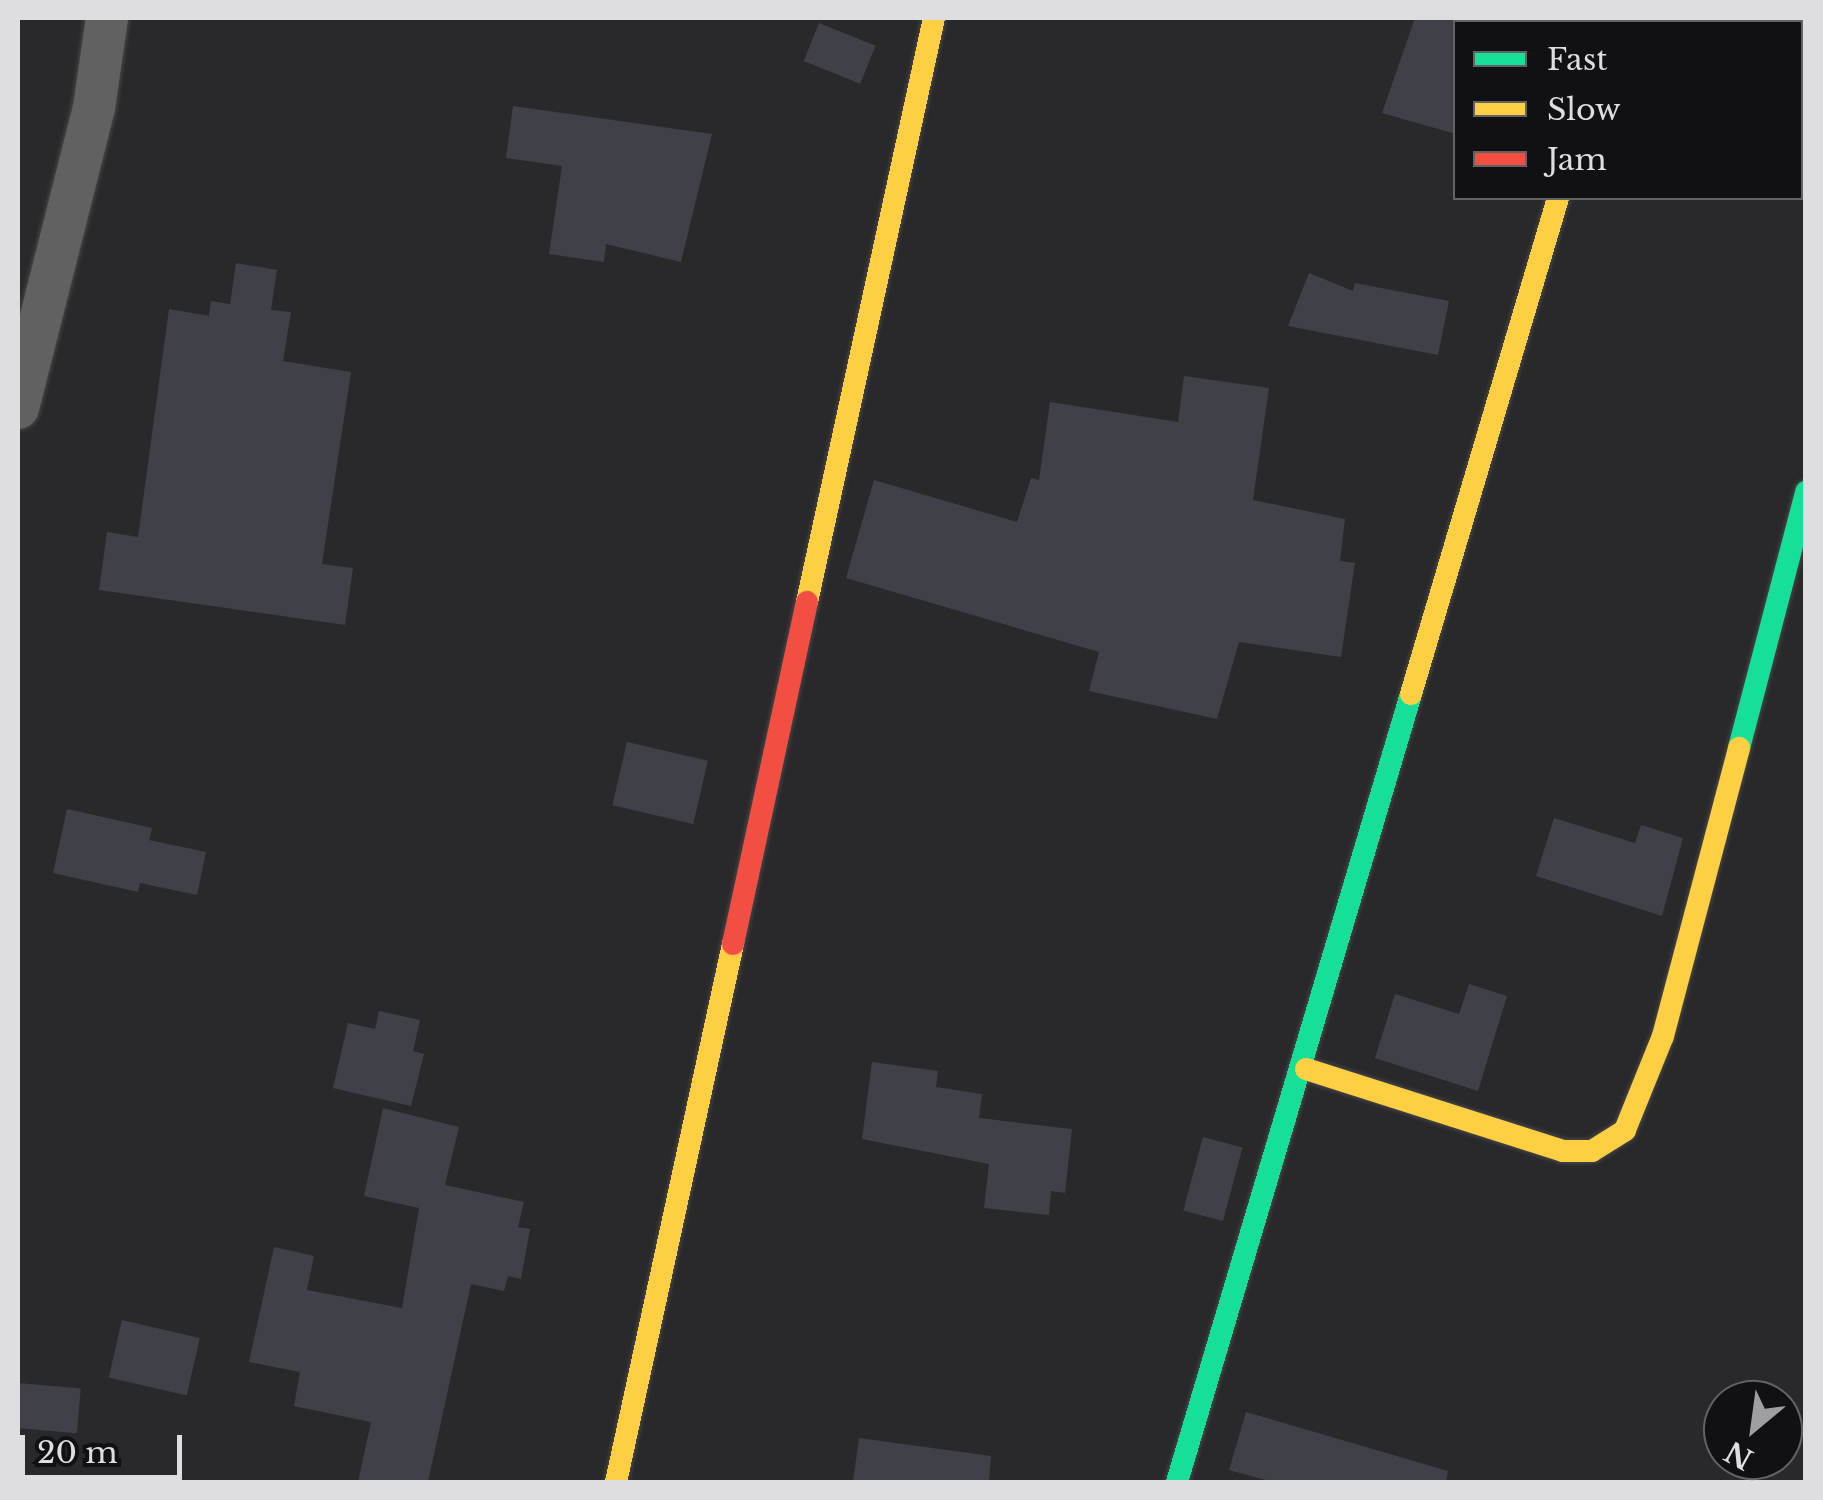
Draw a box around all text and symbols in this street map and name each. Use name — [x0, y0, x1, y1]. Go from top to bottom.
legend — [1453, 20, 1803, 200]
text: Fast — [1547, 41, 1608, 78]
text: Slow — [1547, 91, 1621, 128]
text: Jam — [1547, 141, 1607, 178]
north arrow — [1703, 1380, 1803, 1480]
scale bar — [25, 1415, 188, 1477]
text: N — [1719, 1433, 1759, 1477]
text: 20 m — [37, 1434, 118, 1471]

